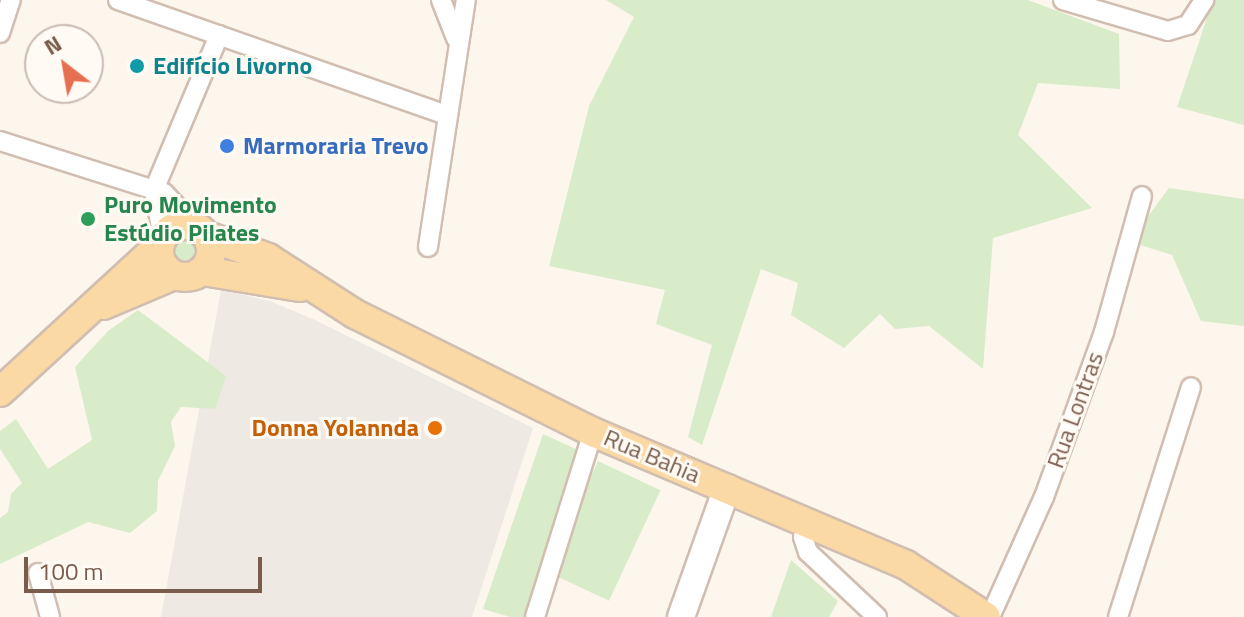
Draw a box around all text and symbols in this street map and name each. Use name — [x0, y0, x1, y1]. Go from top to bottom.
north arrow — [24, 24, 104, 104]
text: N — [37, 27, 68, 64]
place label: Edifício Livorno — [153, 52, 312, 80]
marker: Edifício Livorno — [128, 57, 146, 75]
place label: Marmoraria Trevo — [243, 132, 428, 160]
marker: Marmoraria Trevo — [218, 137, 236, 155]
place label: Puro Movimento Estúdio Pilates — [104, 191, 277, 247]
marker: Puro Movimento Estúdio Pilates — [79, 210, 97, 228]
street label: Rua Lontras — [1041, 348, 1109, 472]
place label: Donna Yolannda — [252, 414, 419, 442]
marker: Donna Yolannda — [426, 419, 444, 437]
street label: Rua Bahia — [600, 423, 704, 489]
scale bar — [28, 541, 266, 591]
text: 100 m — [38, 553, 104, 589]

